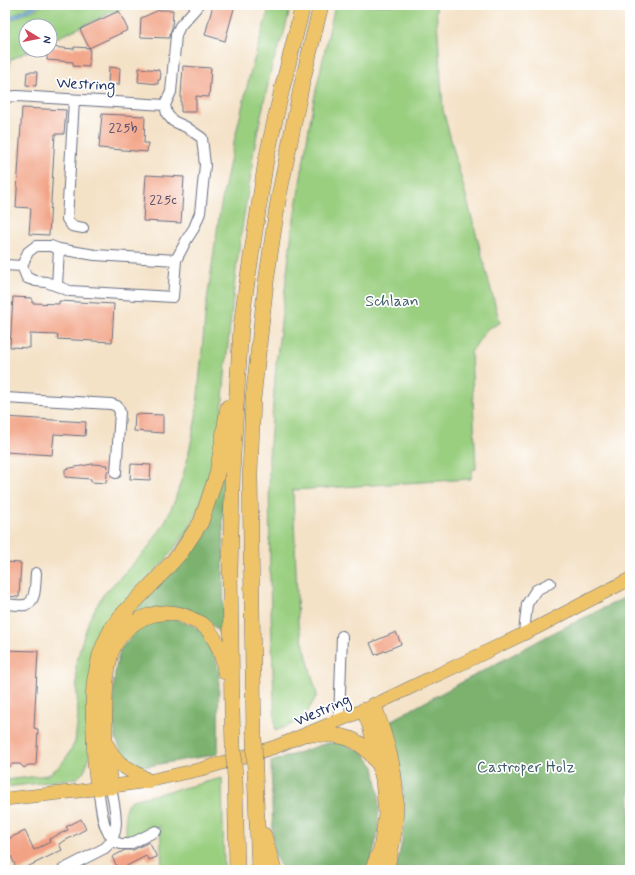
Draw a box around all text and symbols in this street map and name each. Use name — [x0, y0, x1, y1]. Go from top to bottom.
north arrow — [18, 18, 58, 58]
text: N — [39, 35, 54, 44]
street label: Westring — [56, 72, 116, 98]
house number: 225b — [109, 119, 138, 137]
house number: 225c — [149, 191, 177, 209]
park label: Schlaan — [365, 291, 419, 312]
street label: Westring — [291, 689, 354, 733]
park label: Castroper Holz — [477, 757, 575, 778]

